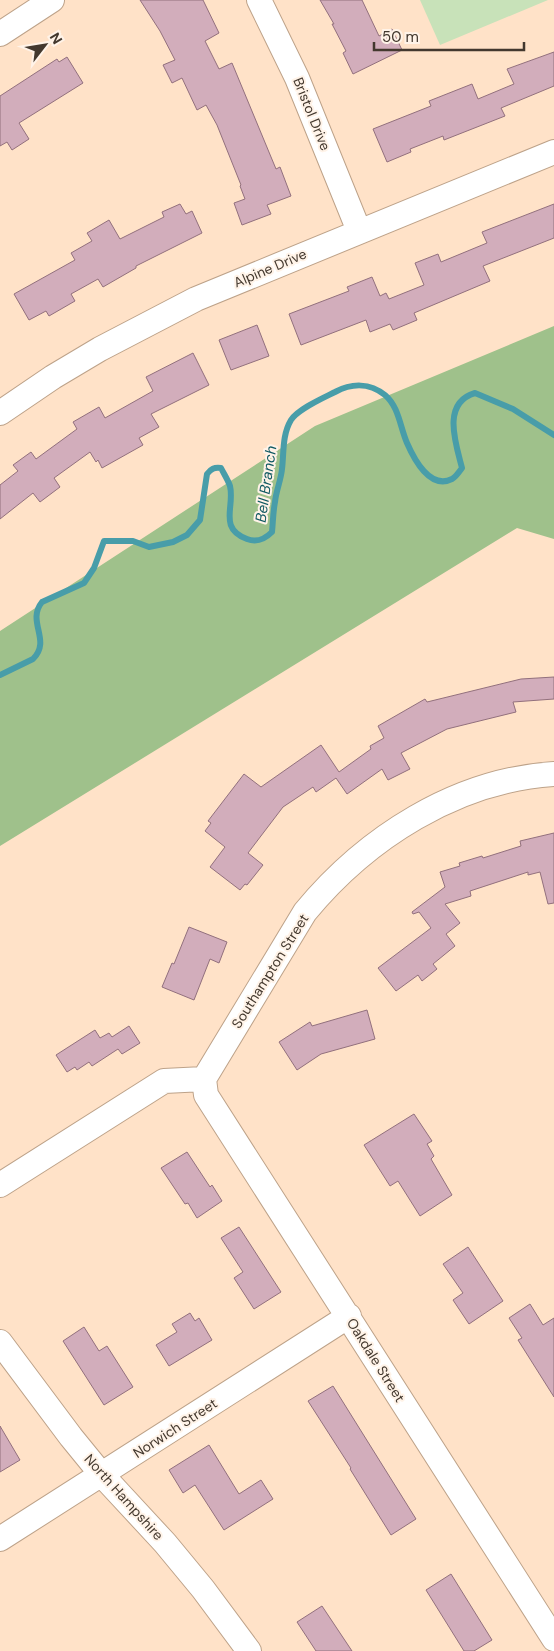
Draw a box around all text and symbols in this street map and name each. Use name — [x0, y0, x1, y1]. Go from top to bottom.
north arrow — [20, 20, 70, 70]
scale bar — [374, 20, 524, 52]
text: 50 m — [382, 27, 419, 47]
text: N — [46, 29, 66, 47]
street label: Bristol Drive — [289, 75, 335, 153]
street label: Alpine Drive — [231, 245, 309, 291]
water label: Bell Branch — [251, 444, 281, 524]
street label: Southampton Street — [228, 910, 312, 1032]
street label: Oakdale Street — [343, 1315, 409, 1405]
street label: Norwich Street — [130, 1394, 220, 1462]
street label: North Hampshire — [80, 1450, 168, 1544]

